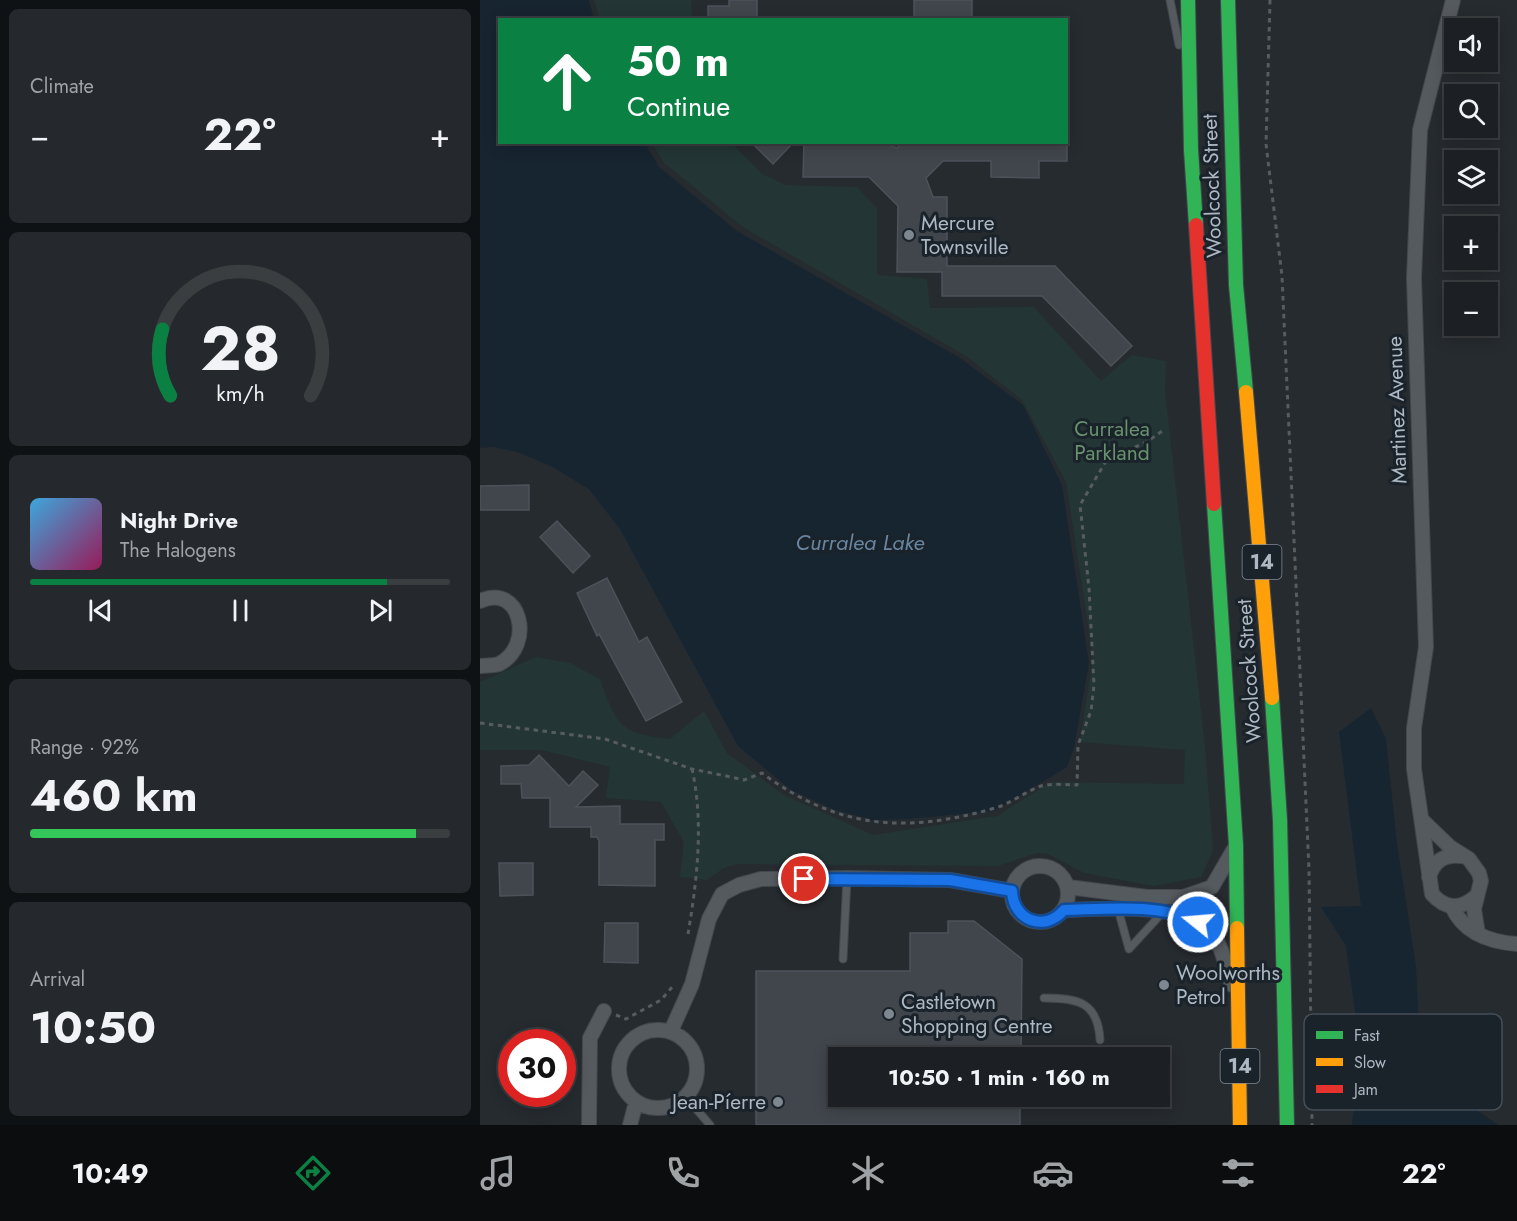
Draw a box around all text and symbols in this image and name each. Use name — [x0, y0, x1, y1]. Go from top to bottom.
map controls — [1444, 18, 1498, 336]
button: sound — [1444, 18, 1498, 72]
text: 50 m — [627, 31, 729, 92]
icon: ahead — [528, 42, 606, 120]
text: Climate — [30, 72, 94, 101]
button: search — [1444, 84, 1498, 138]
text: Continue — [627, 87, 730, 126]
text: 22° — [203, 102, 276, 167]
text: − — [30, 112, 49, 159]
text: + — [430, 112, 450, 159]
street label: Woolcock Street — [1194, 113, 1230, 259]
button: layers — [1444, 150, 1498, 204]
place label: Mercure Townsville — [921, 208, 1009, 262]
button: + — [1444, 216, 1498, 270]
marker: Mercure Townsville — [902, 228, 916, 242]
button: − — [1444, 282, 1498, 336]
text: 28 — [200, 303, 280, 393]
street label: Martinez Avenue — [1379, 335, 1415, 484]
text: km/h — [216, 379, 264, 410]
park label: Curralea Parkland — [1074, 414, 1150, 468]
text: Night Drive — [120, 504, 238, 536]
water label: Curralea Lake — [795, 526, 925, 558]
text: The Halogens — [120, 536, 236, 565]
road number: 14 — [1242, 545, 1282, 579]
icon: previous — [84, 594, 117, 627]
icon: pause — [224, 594, 257, 627]
icon: next — [364, 594, 397, 627]
street label: Woolcock Street — [1229, 598, 1269, 744]
text: Range · 92% — [30, 733, 139, 762]
text: 460 km — [30, 763, 198, 828]
pin — [778, 853, 829, 904]
icon: arrive — [787, 862, 820, 895]
position arrow — [1166, 890, 1230, 954]
place label: Woolworths Petrol — [1176, 958, 1280, 1012]
text: Arrival — [30, 965, 85, 994]
marker: Woolworths Petrol — [1157, 978, 1171, 992]
place label: Castletown Shopping Centre — [901, 987, 1053, 1041]
text: 10:50 — [30, 995, 156, 1060]
marker: Castletown Shopping Centre — [882, 1007, 896, 1021]
legend — [1304, 1014, 1502, 1110]
text: Fast — [1354, 1024, 1380, 1047]
speed limit sign: 30 — [498, 1029, 576, 1107]
road number: 14 — [1220, 1049, 1260, 1083]
text: Slow — [1354, 1051, 1386, 1074]
text: 10:50 · 1 min · 160 m — [888, 1061, 1110, 1093]
text: Jam — [1352, 1078, 1378, 1101]
place label: Jean-Píerre — [669, 1087, 766, 1117]
marker: Jean-Píerre — [771, 1095, 785, 1109]
icon: directions — [292, 1152, 334, 1194]
icon: music — [477, 1152, 519, 1194]
icon: phone — [662, 1152, 704, 1194]
icon: climate — [847, 1152, 889, 1194]
icon: car — [1032, 1152, 1074, 1194]
icon: filters — [1217, 1152, 1259, 1194]
text: 10:49 — [72, 1154, 149, 1193]
text: 22° — [1402, 1154, 1445, 1193]

